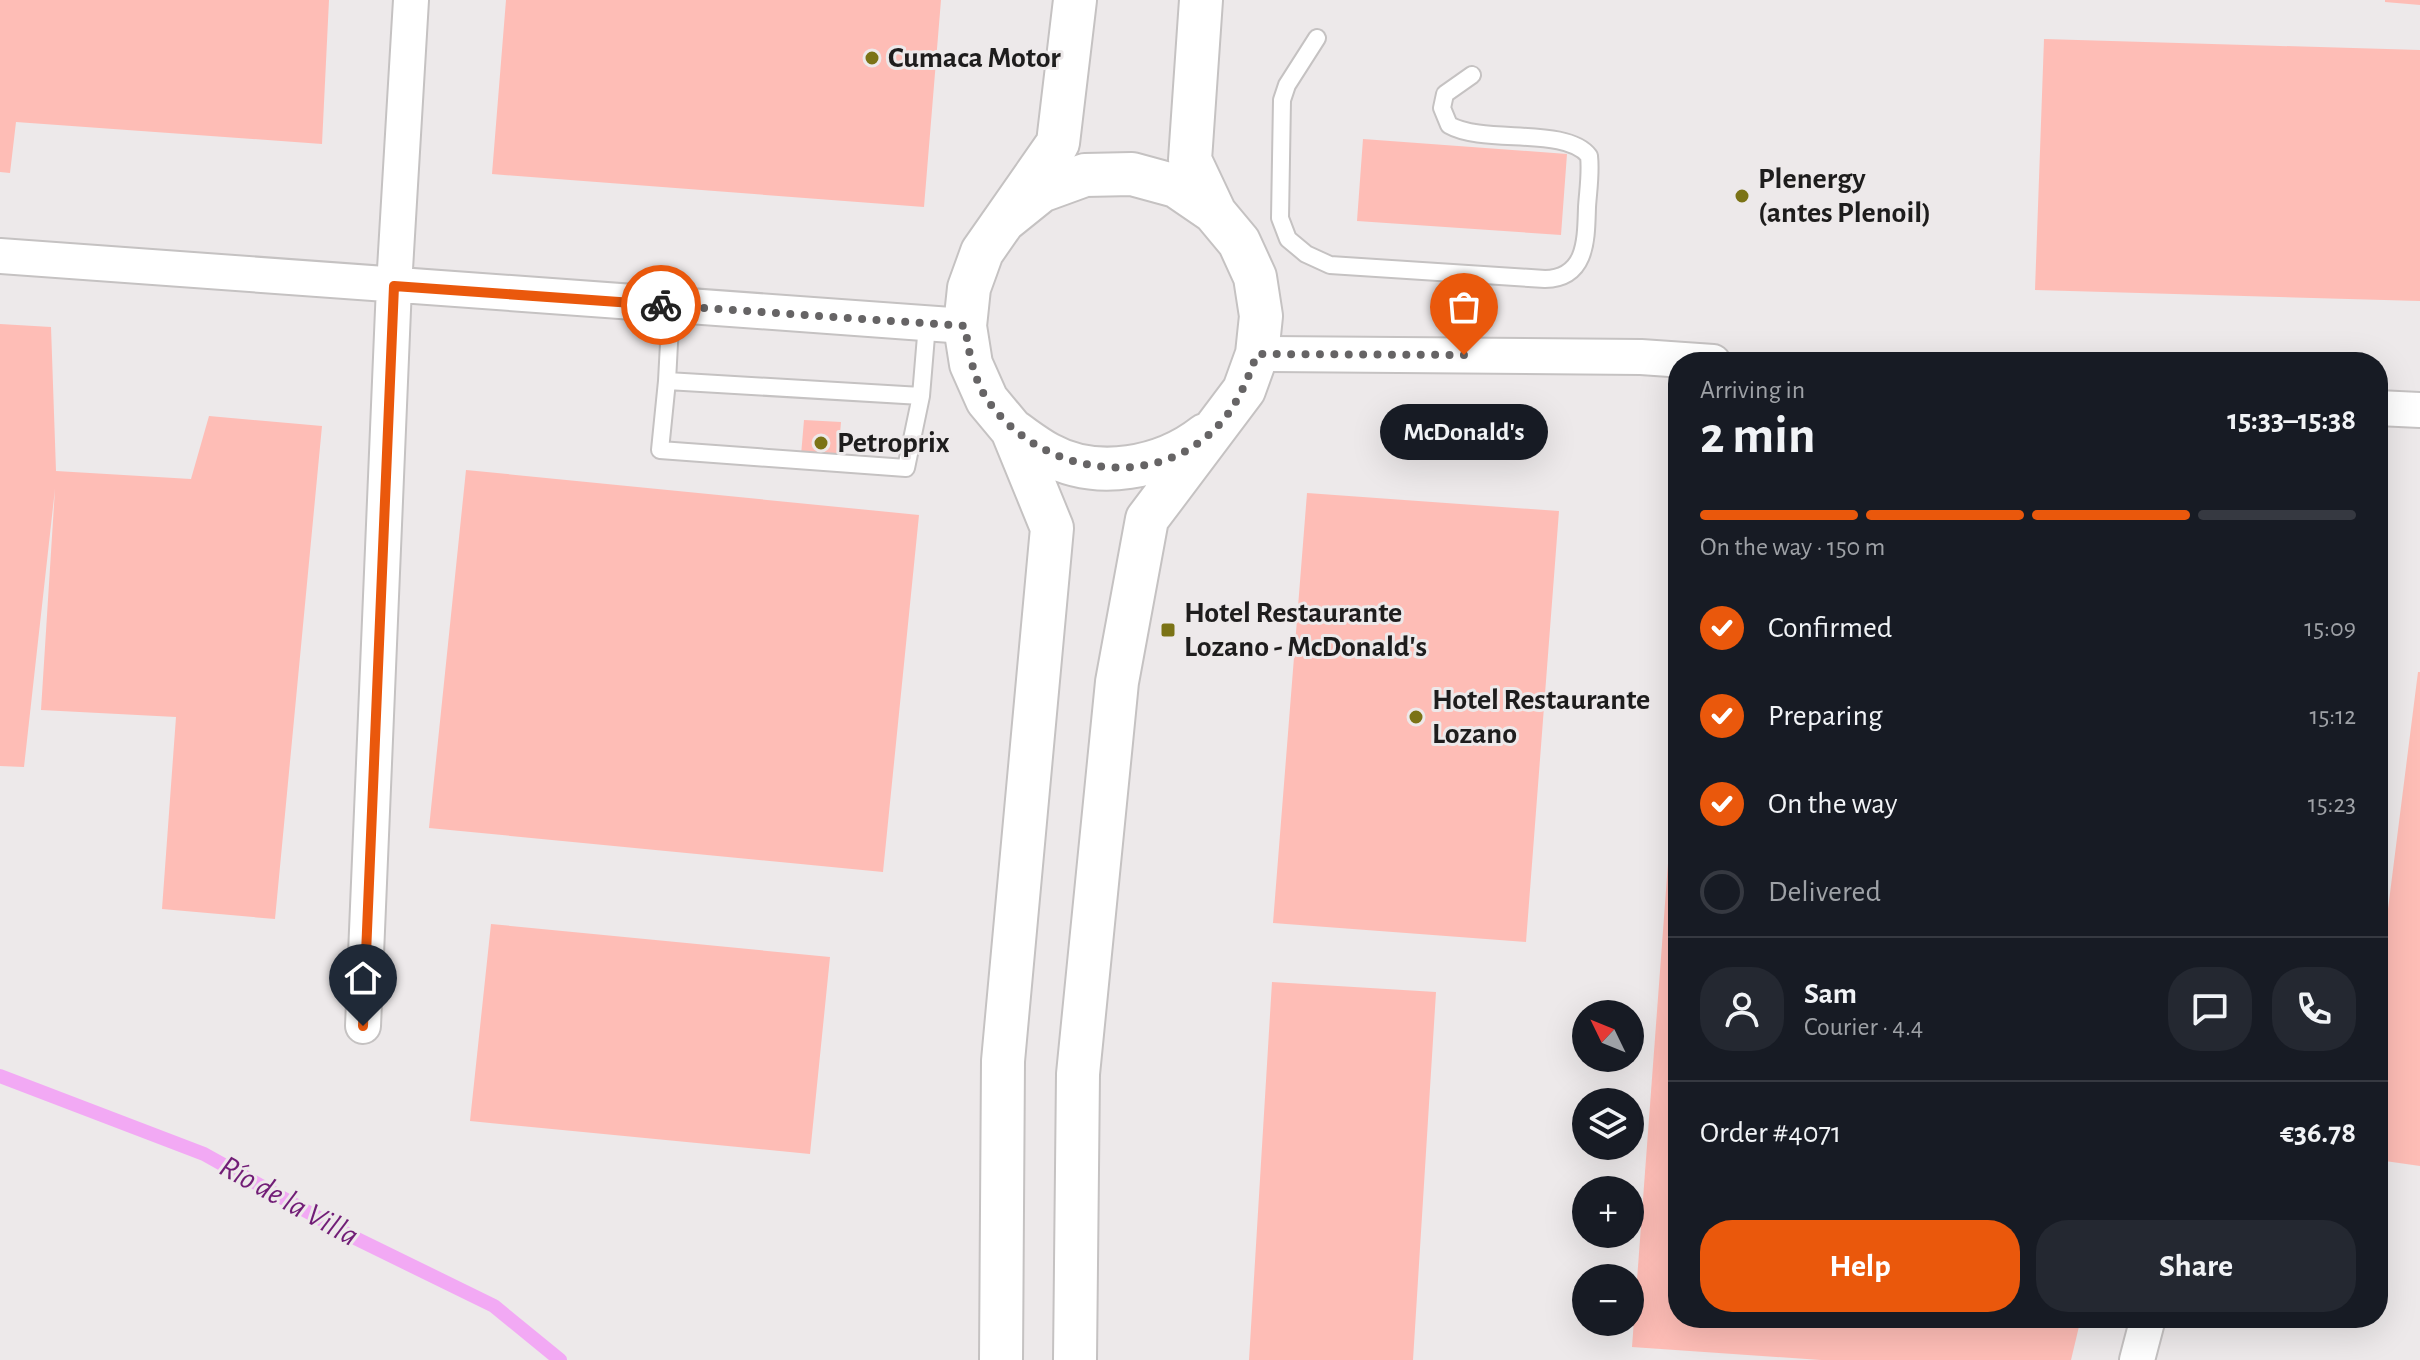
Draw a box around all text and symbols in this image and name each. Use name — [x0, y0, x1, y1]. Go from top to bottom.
place label: Cumaca Motor — [888, 43, 1061, 73]
marker: Cumaca Motor — [863, 49, 881, 67]
place label: Plenergy (antes Plenoil) — [1758, 164, 1931, 228]
marker: Plenergy (antes Plenoil) — [1733, 187, 1751, 205]
courier — [621, 265, 701, 345]
pin — [1430, 273, 1498, 355]
icon: bike — [639, 283, 683, 327]
icon: bag — [1442, 285, 1486, 329]
text: Arriving in — [1700, 377, 1805, 403]
callout: McDonald's — [1380, 403, 1548, 459]
text: 15:33–15:38 — [2227, 405, 2356, 435]
text: 2 min — [1700, 410, 1815, 462]
text: McDonald's — [1403, 419, 1525, 445]
place label: Petroprix — [837, 428, 950, 458]
marker: Petroprix — [812, 434, 830, 452]
text: On the way · 150 m — [1700, 534, 1885, 560]
place label: Hotel Restaurante Lozano - McDonald's — [1184, 598, 1427, 662]
icon: check — [1700, 606, 1744, 650]
text: Confirmed — [1768, 613, 1892, 643]
text: 15:09 — [2304, 615, 2356, 641]
marker: Hotel Restaurante Lozano - McDonald's — [1159, 621, 1177, 639]
place label: Hotel Restaurante Lozano — [1432, 685, 1650, 749]
icon: check — [1700, 694, 1744, 738]
text: Preparing — [1768, 701, 1883, 731]
text: 15:12 — [2309, 703, 2356, 729]
marker: Hotel Restaurante Lozano — [1407, 708, 1425, 726]
icon: check — [1700, 782, 1744, 826]
text: On the way — [1768, 789, 1897, 819]
text: 15:23 — [2308, 791, 2356, 817]
text: Delivered — [1768, 877, 1881, 907]
pin — [329, 944, 397, 1026]
icon: home — [341, 956, 385, 1000]
button: person — [1700, 967, 1784, 1051]
button: chat — [2168, 967, 2252, 1051]
button: phone — [2272, 967, 2356, 1051]
text: Sam — [1804, 979, 1857, 1009]
north arrow — [1572, 1000, 1644, 1072]
map controls — [1572, 1000, 1644, 1336]
text: Courier · 4.4 — [1804, 1014, 1923, 1040]
button: layers — [1572, 1088, 1644, 1160]
text: Order #4071 — [1700, 1118, 1841, 1148]
text: €36.78 — [2280, 1118, 2356, 1148]
water label: Río de la Villa — [214, 1150, 364, 1252]
button: + — [1572, 1176, 1644, 1248]
button: Help — [1700, 1220, 2020, 1312]
button: Share — [2036, 1220, 2356, 1312]
button: − — [1572, 1264, 1644, 1336]

